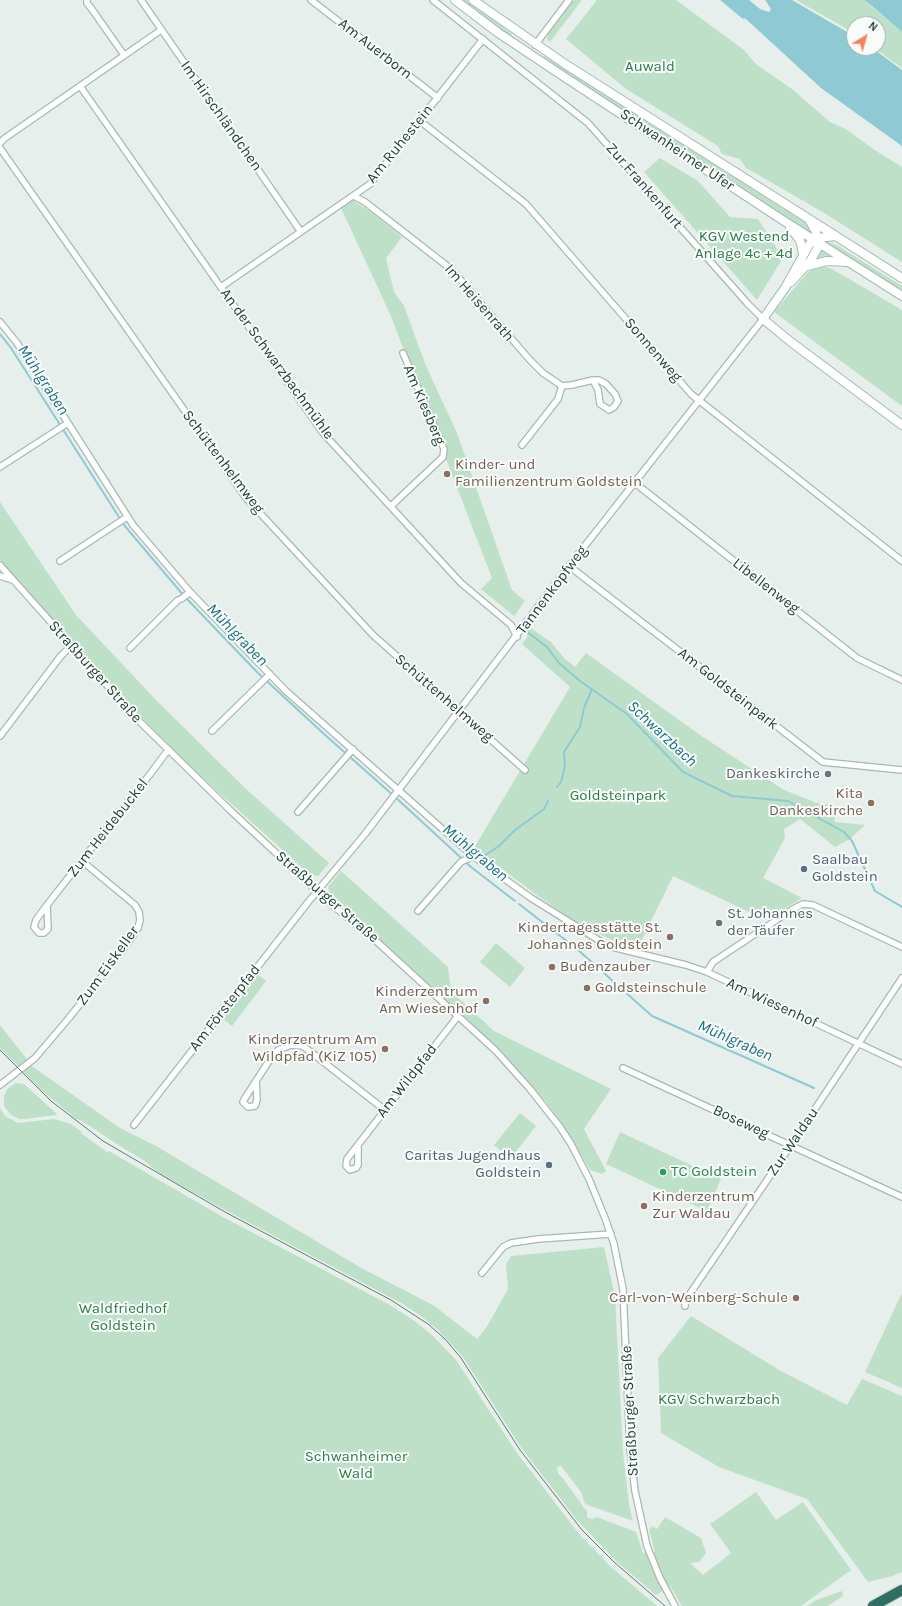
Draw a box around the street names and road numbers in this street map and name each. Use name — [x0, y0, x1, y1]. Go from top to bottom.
street label: Am Auerborn — [335, 15, 415, 83]
street label: Im Hirschländchen — [176, 57, 266, 175]
street label: Am Ruhestein — [363, 101, 437, 187]
street label: Schwanheimer Ufer — [616, 105, 738, 195]
street label: Zur Frankenfurt — [602, 139, 686, 233]
street label: Im Heisenrath — [440, 260, 518, 346]
street label: An der Schwarzbachmühle — [216, 285, 338, 443]
street label: Sonnenweg — [620, 314, 686, 386]
street label: Am Kiesberg — [399, 362, 449, 448]
street label: Schüttenhelmweg — [178, 407, 268, 517]
street label: Tannenkopfweg — [513, 542, 591, 638]
street label: Libellenweg — [729, 554, 803, 618]
street label: Straßburger Straße — [44, 617, 146, 727]
street label: Am Goldsteinpark — [674, 644, 782, 734]
street label: Schüttenhelmweg — [391, 650, 497, 746]
street label: Zum Heidebuckel — [64, 775, 152, 881]
street label: Straßburger Straße — [272, 847, 382, 947]
street label: Zum Eiskeller — [73, 923, 143, 1009]
street label: Am Försterpfad — [186, 961, 264, 1055]
street label: Am Wiesenhof — [723, 974, 821, 1032]
street label: Am Wildpfad — [373, 1041, 441, 1121]
street label: Boseweg — [710, 1101, 772, 1143]
street label: Zur Waldau — [764, 1104, 822, 1180]
street label: Straßburger Straße — [618, 1345, 642, 1477]

